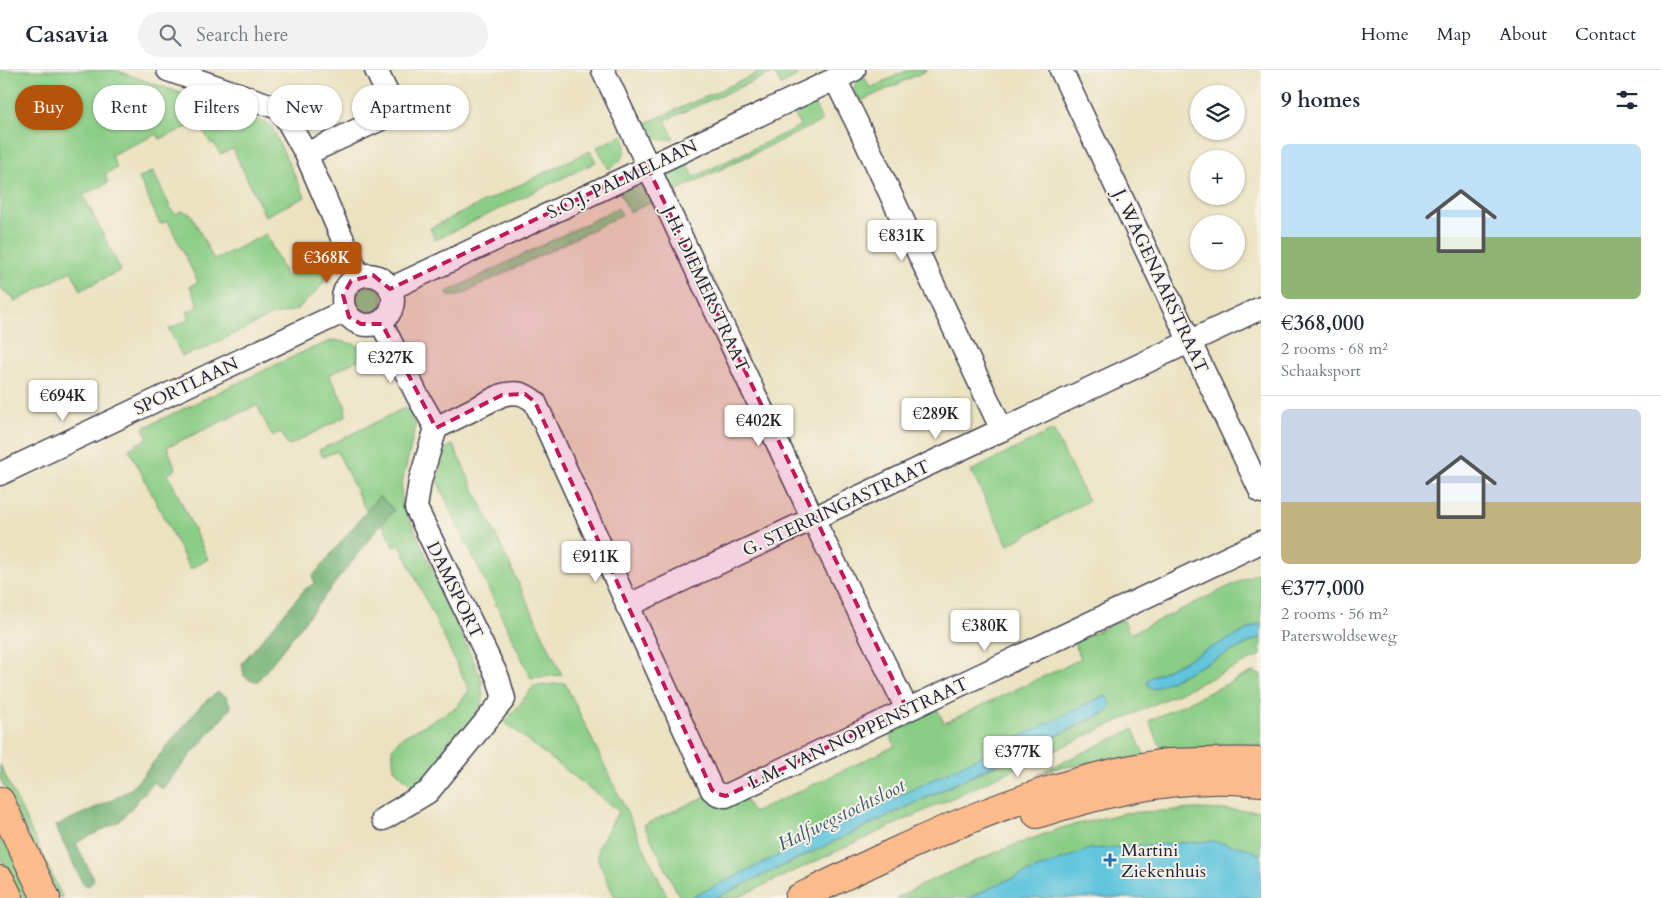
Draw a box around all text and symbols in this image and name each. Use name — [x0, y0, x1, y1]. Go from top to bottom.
search box — [138, 12, 488, 57]
text: Casavia — [25, 18, 108, 51]
icon: search — [156, 21, 184, 49]
text: Search here — [196, 22, 288, 48]
text: Home — [1361, 22, 1409, 47]
text: Map — [1437, 22, 1471, 47]
text: About — [1499, 22, 1547, 47]
text: Contact — [1575, 22, 1636, 47]
chip: Buy — [15, 85, 83, 130]
chip: Rent — [93, 85, 165, 130]
chip: Filters — [175, 85, 258, 130]
chip: New — [268, 85, 342, 130]
chip: Apartment — [352, 85, 469, 130]
map controls — [1190, 85, 1245, 270]
button: layers — [1190, 85, 1245, 140]
text: 9 homes — [1281, 86, 1360, 115]
icon: filters — [1613, 86, 1641, 114]
street label: S.O.J. PALMELAAN — [543, 133, 702, 225]
button: + — [1190, 150, 1245, 205]
icon: home — [1416, 176, 1506, 266]
street label: J. WAGENAARSTRAAT — [1106, 182, 1214, 377]
street label: J.H. DIEMERSTRAAT — [655, 199, 755, 377]
button: − — [1190, 215, 1245, 270]
pin: €831K — [867, 220, 937, 262]
text: €831K — [878, 225, 926, 247]
pin: €368K — [292, 242, 362, 284]
text: €368K — [303, 247, 351, 269]
text: €368,000 — [1281, 309, 1364, 338]
text: 2 rooms · 68 m² — [1281, 338, 1388, 360]
pin: €327K — [356, 342, 426, 384]
text: €327K — [367, 347, 415, 369]
street label: SPORTLAAN — [130, 351, 243, 422]
text: Schaaksport — [1281, 360, 1361, 382]
pin: €694K — [28, 380, 98, 422]
text: €694K — [39, 385, 87, 407]
pin: €289K — [901, 398, 971, 440]
text: €289K — [912, 403, 960, 425]
pin: €402K — [724, 404, 794, 447]
text: €402K — [735, 410, 783, 432]
icon: home — [1416, 442, 1506, 532]
street label: G. STERRINGASTRAAT — [738, 454, 934, 563]
street label: DAMSPORT — [420, 537, 489, 643]
pin: €911K — [561, 540, 631, 583]
text: €911K — [572, 546, 620, 568]
text: €377,000 — [1281, 574, 1364, 603]
text: 2 rooms · 56 m² — [1281, 603, 1388, 625]
pin: €380K — [950, 610, 1020, 652]
text: €380K — [961, 615, 1009, 637]
text: Paterswoldseweg — [1281, 625, 1397, 647]
street label: L.M. VAN NOPPENSTRAAT — [744, 671, 972, 796]
pin: €377K — [983, 736, 1053, 778]
text: €377K — [994, 741, 1042, 763]
water label: Halfwegstochtsloot — [773, 773, 910, 857]
place label: Martini Ziekenhuis — [1121, 838, 1206, 884]
marker: Martini Ziekenhuis — [1103, 853, 1117, 867]

